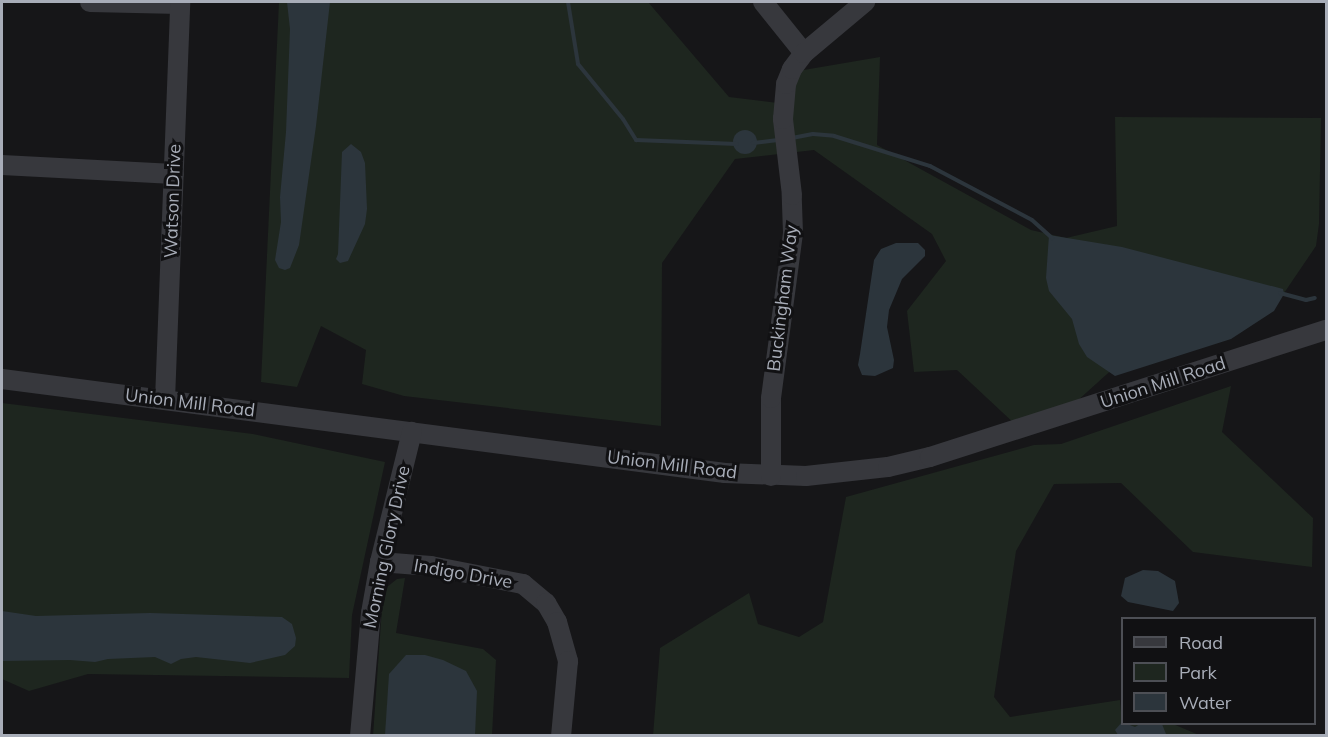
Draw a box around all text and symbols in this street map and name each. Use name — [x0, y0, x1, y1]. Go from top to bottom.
street label: Watson Drive — [160, 144, 186, 258]
street label: Buckingham Way — [763, 223, 803, 373]
street label: Union Mill Road — [1098, 353, 1228, 413]
street label: Union Mill Road — [124, 384, 256, 422]
street label: Union Mill Road — [606, 446, 738, 484]
street label: Morning Glory Drive — [359, 464, 415, 630]
street label: Indigo Drive — [412, 555, 514, 593]
legend — [1121, 617, 1316, 725]
text: Road — [1179, 631, 1223, 654]
text: Park — [1179, 661, 1217, 684]
text: Water — [1179, 691, 1231, 714]

